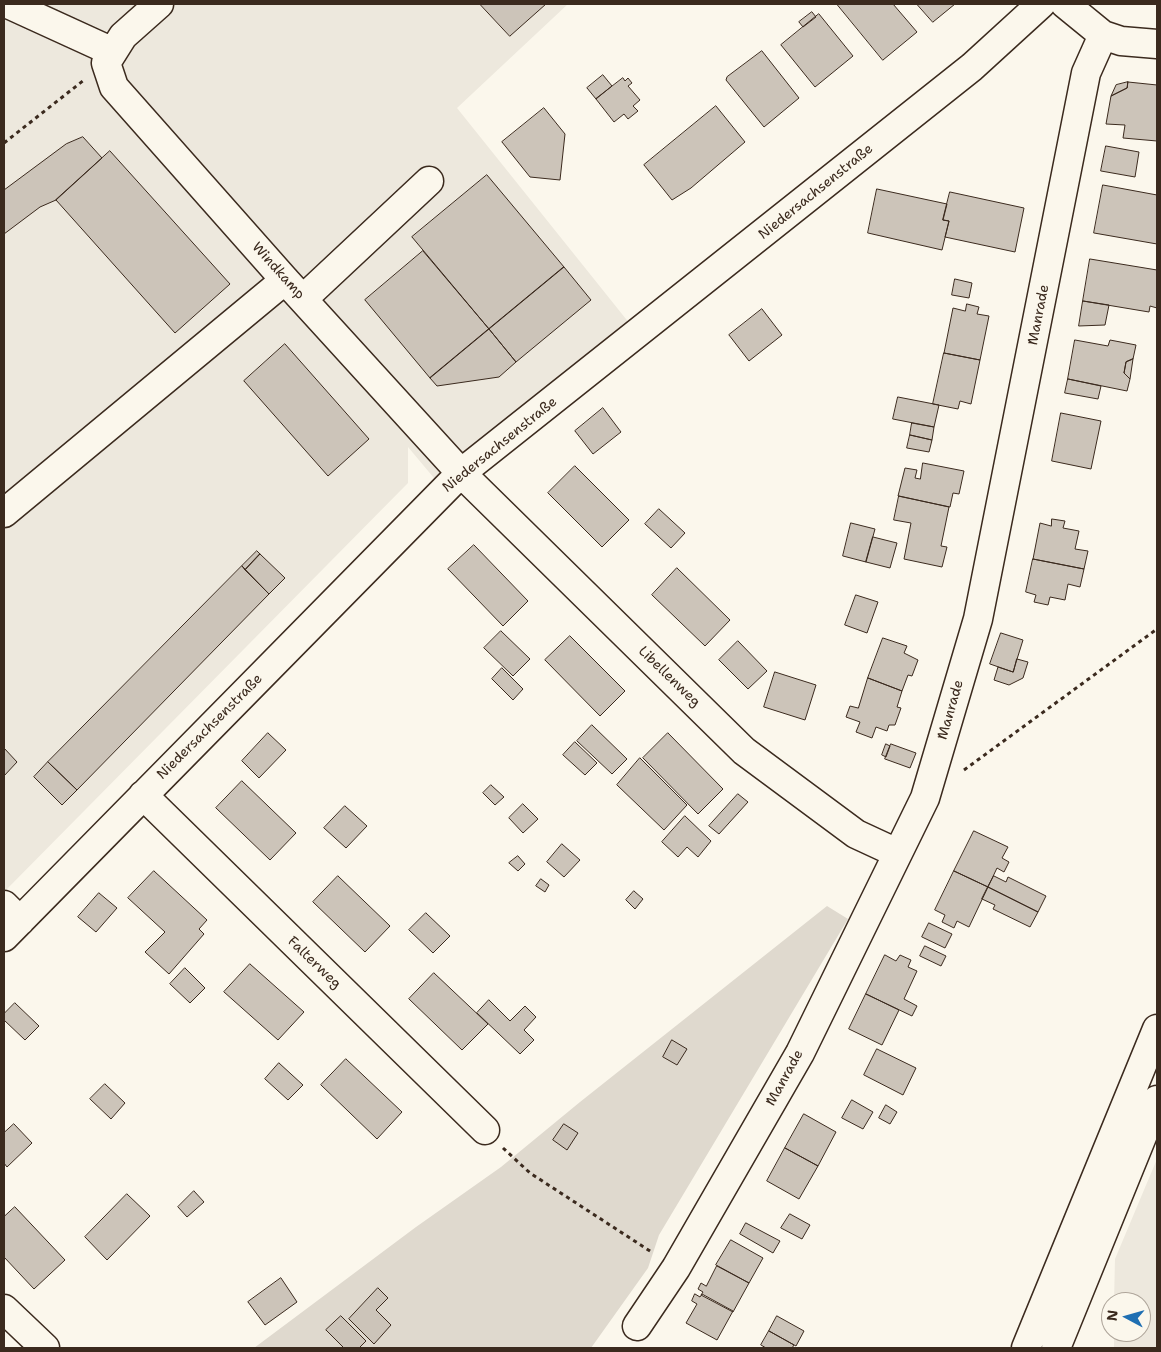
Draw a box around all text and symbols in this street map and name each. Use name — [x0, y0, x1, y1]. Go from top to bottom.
street label: Niedersachsenstraße — [755, 141, 877, 243]
street label: Windkamp — [248, 239, 308, 303]
street label: Manrade — [1025, 283, 1053, 347]
street label: Niedersachsenstraße — [439, 394, 561, 496]
street label: Libellenweg — [634, 643, 704, 711]
street label: Niedersachsenstraße — [154, 671, 266, 783]
street label: Manrade — [934, 678, 968, 742]
street label: Falterweg — [284, 933, 344, 993]
street label: Manrade — [763, 1047, 807, 1109]
north arrow — [1101, 1292, 1151, 1342]
text: N — [1103, 1309, 1122, 1322]

